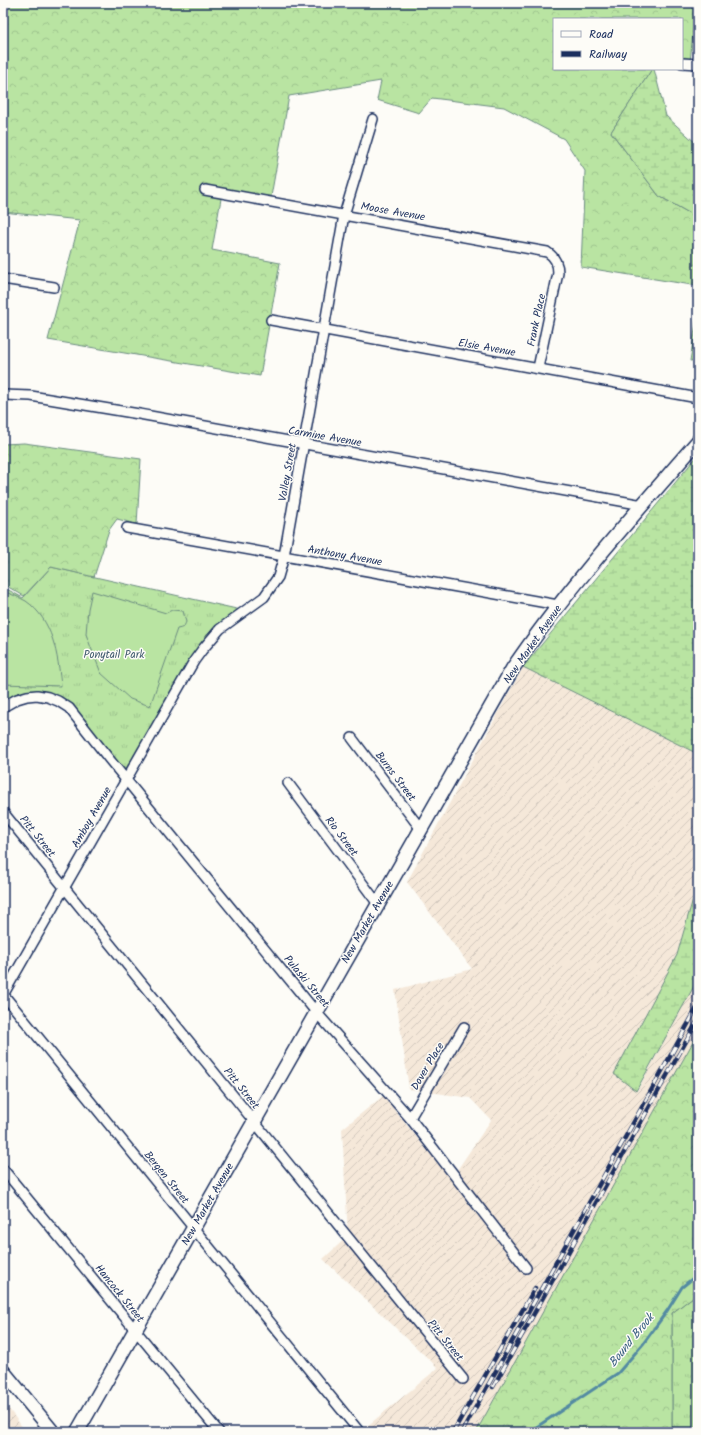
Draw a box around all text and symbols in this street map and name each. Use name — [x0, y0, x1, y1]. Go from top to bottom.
legend — [553, 18, 683, 70]
text: Road — [589, 25, 614, 44]
text: Railway — [589, 45, 627, 64]
street label: Moose Avenue — [359, 197, 426, 227]
street label: Frank Place — [523, 292, 551, 348]
street label: Elsie Avenue — [457, 334, 517, 362]
street label: Carmine Avenue — [287, 422, 363, 452]
street label: Valley Street — [274, 441, 302, 503]
street label: Anthony Avenue — [306, 541, 384, 571]
street label: New Market Avenue — [499, 601, 567, 688]
park label: Ponytail Park — [83, 646, 145, 664]
street label: Burns Street — [370, 748, 421, 806]
street label: Amboy Avenue — [67, 783, 117, 852]
street label: Pitt Street — [15, 812, 60, 862]
street label: Rio Street — [320, 813, 363, 861]
street label: New Market Avenue — [337, 878, 399, 967]
street label: Pulaski Street — [279, 951, 334, 1012]
street label: Dover Place — [406, 1039, 449, 1094]
street label: Pitt Street — [219, 1064, 264, 1114]
street label: Bergen Street — [139, 1147, 194, 1209]
street label: New Market Avenue — [177, 1160, 239, 1249]
street label: Hancock Street — [90, 1261, 149, 1327]
water label: Bound Brook — [604, 1308, 660, 1371]
street label: Pitt Street — [423, 1316, 468, 1366]

